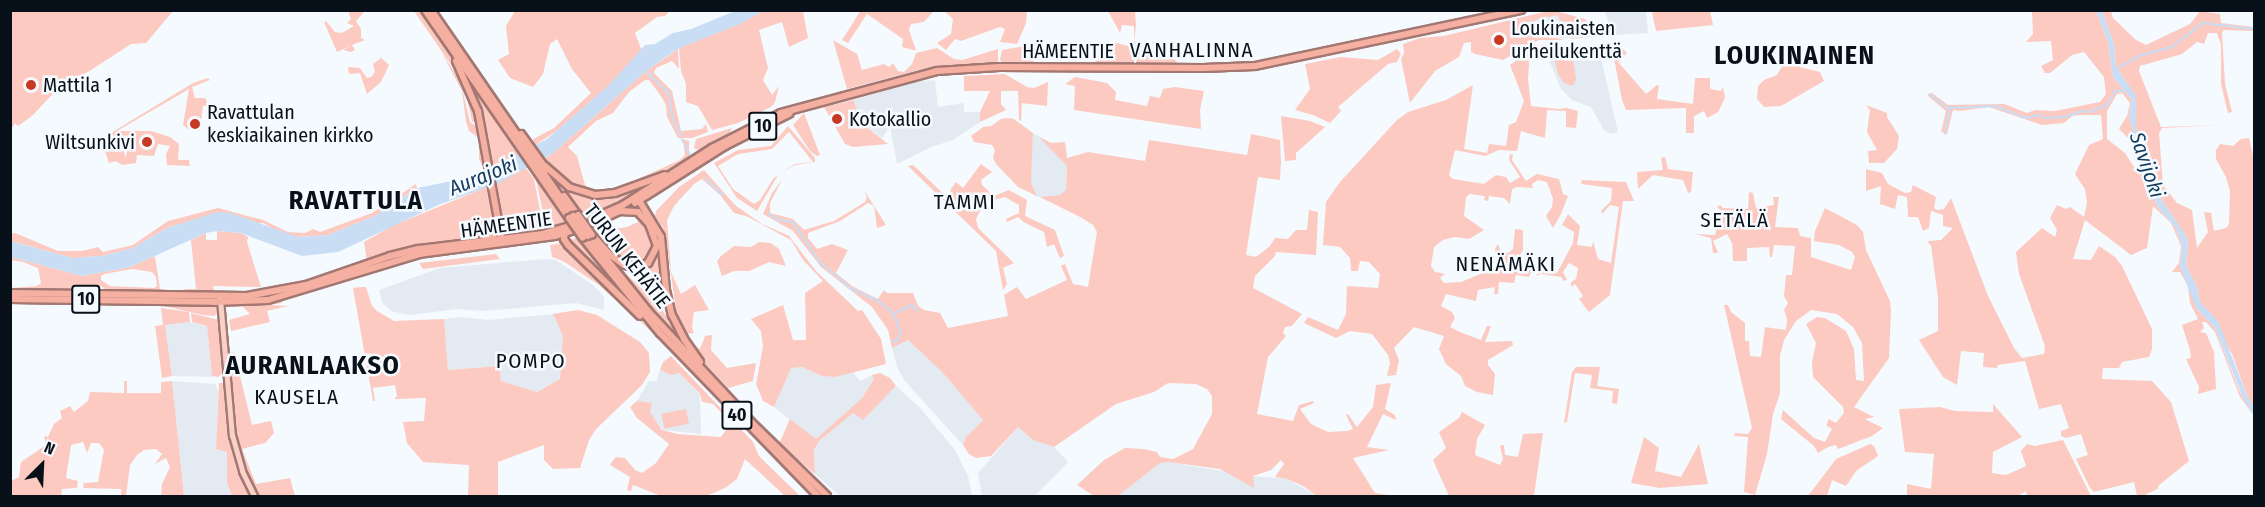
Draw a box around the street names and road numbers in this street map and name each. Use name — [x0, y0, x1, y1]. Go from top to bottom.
street label: HÄMEENTIE — [1022, 39, 1114, 63]
road number: 10 — [748, 111, 778, 141]
street label: TURUN KEHÄTIE — [579, 199, 675, 313]
street label: HÄMEENTIE — [459, 207, 553, 243]
road number: 10 — [71, 284, 101, 314]
road number: 40 — [720, 400, 754, 430]

